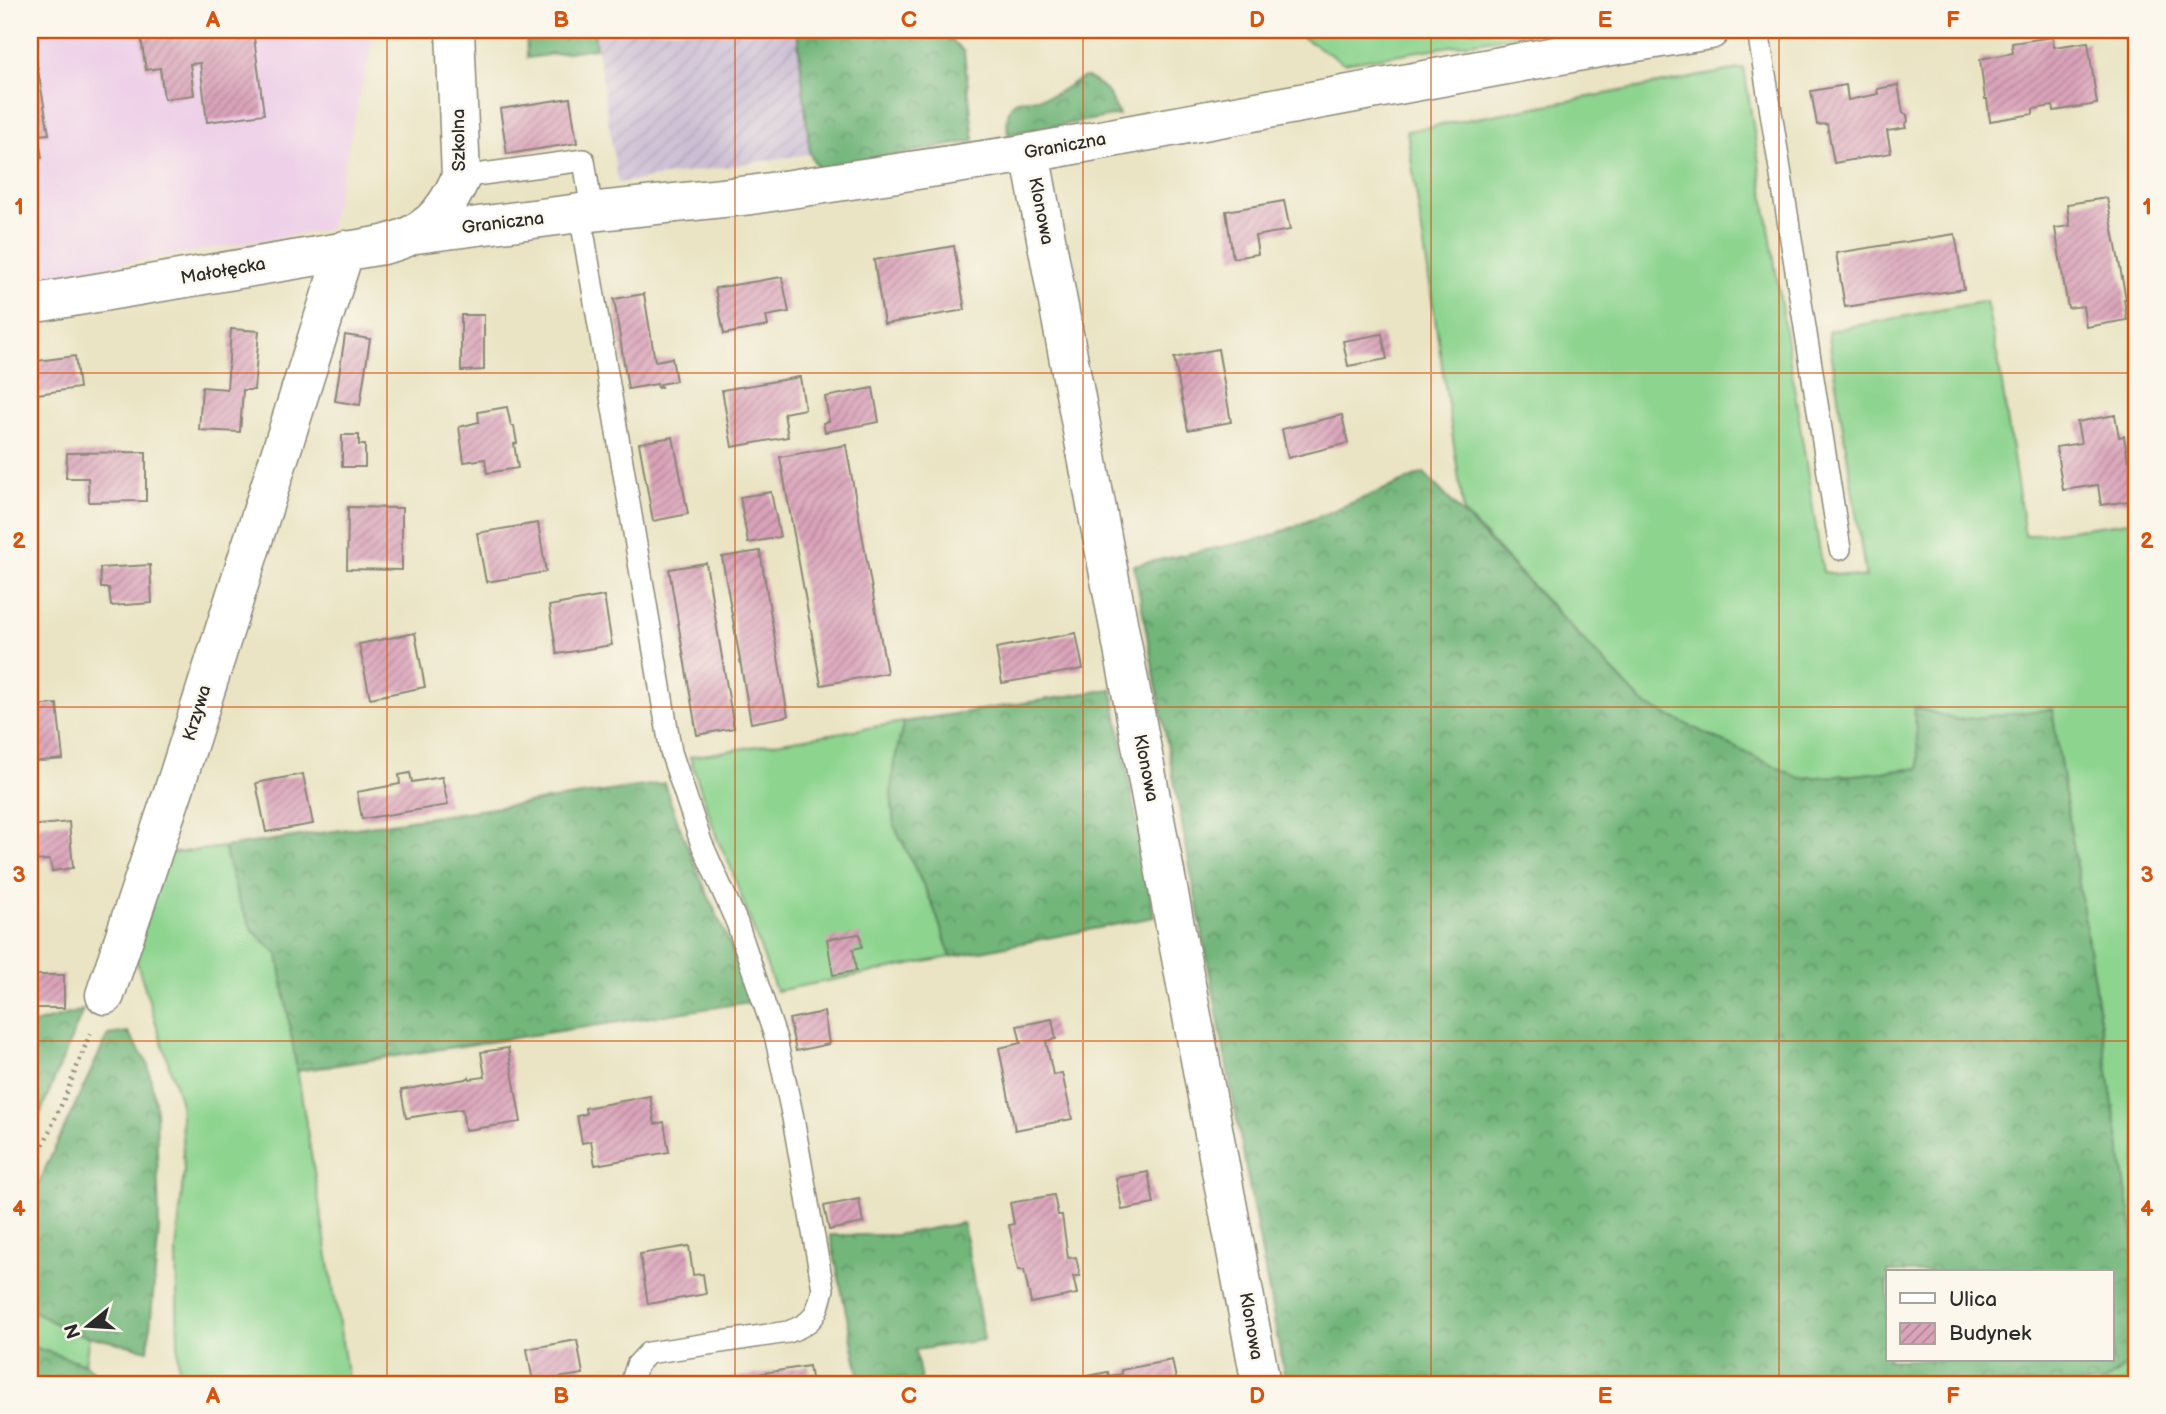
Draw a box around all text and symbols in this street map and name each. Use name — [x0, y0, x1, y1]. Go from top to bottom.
text: A — [205, 6, 221, 34]
text: B — [553, 6, 569, 34]
text: C — [901, 6, 917, 34]
text: D — [1249, 6, 1265, 34]
text: E — [1598, 6, 1613, 34]
text: F — [1946, 6, 1960, 34]
street label: Szkolna — [448, 109, 470, 171]
street label: Graniczna — [1022, 128, 1108, 164]
street label: Klonowa — [1024, 176, 1058, 246]
text: 1 — [14, 193, 24, 221]
text: 1 — [2142, 193, 2152, 221]
street label: Graniczna — [461, 208, 545, 238]
street label: Małołęcka — [179, 253, 267, 289]
text: 2 — [12, 527, 26, 555]
text: 2 — [2140, 527, 2154, 555]
street label: Krzywa — [179, 683, 215, 743]
street label: Klonowa — [1129, 733, 1163, 803]
text: 3 — [12, 861, 26, 889]
text: 3 — [2140, 861, 2154, 889]
text: 4 — [12, 1195, 26, 1223]
text: 4 — [2140, 1195, 2154, 1223]
legend — [1886, 1270, 2114, 1362]
text: Ulica — [1949, 1287, 1997, 1312]
street label: Klonowa — [1235, 1291, 1267, 1361]
north arrow — [52, 1292, 122, 1362]
text: N — [60, 1320, 86, 1341]
text: Budynek — [1949, 1321, 2032, 1346]
text: A — [205, 1382, 221, 1410]
text: B — [553, 1382, 569, 1410]
text: C — [901, 1382, 917, 1410]
text: D — [1249, 1382, 1265, 1410]
text: E — [1598, 1382, 1613, 1410]
text: F — [1946, 1382, 1960, 1410]

